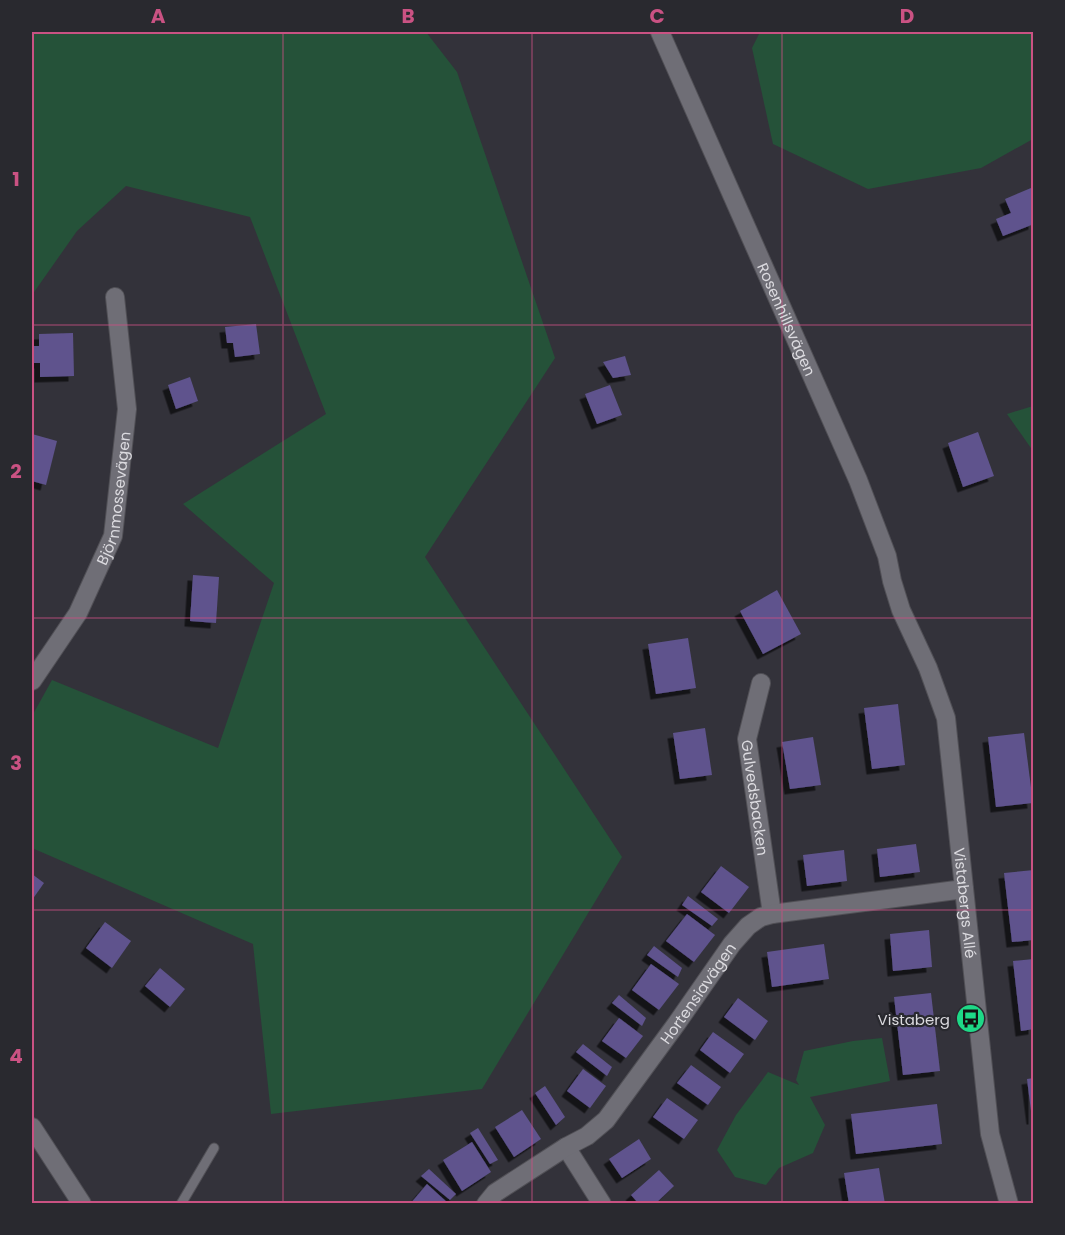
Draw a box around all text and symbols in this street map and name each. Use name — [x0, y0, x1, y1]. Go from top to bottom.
text: A — [151, 2, 166, 30]
text: B — [401, 2, 415, 30]
text: C — [649, 2, 665, 30]
text: D — [900, 2, 914, 30]
text: 1 — [12, 165, 20, 193]
street label: Rosenhillsvägen — [753, 259, 821, 379]
street label: Björnmossevägen — [91, 430, 135, 568]
text: 2 — [10, 457, 22, 485]
street label: Gulvedsbacken — [737, 738, 774, 857]
text: 3 — [10, 749, 22, 777]
street label: Vistabergs Allé — [949, 846, 982, 959]
street label: Hortensiavägen — [655, 938, 741, 1048]
bus stop icon: Vistaberg — [955, 1003, 987, 1035]
place label: Vistaberg — [878, 1009, 950, 1030]
text: 4 — [9, 1042, 23, 1070]

